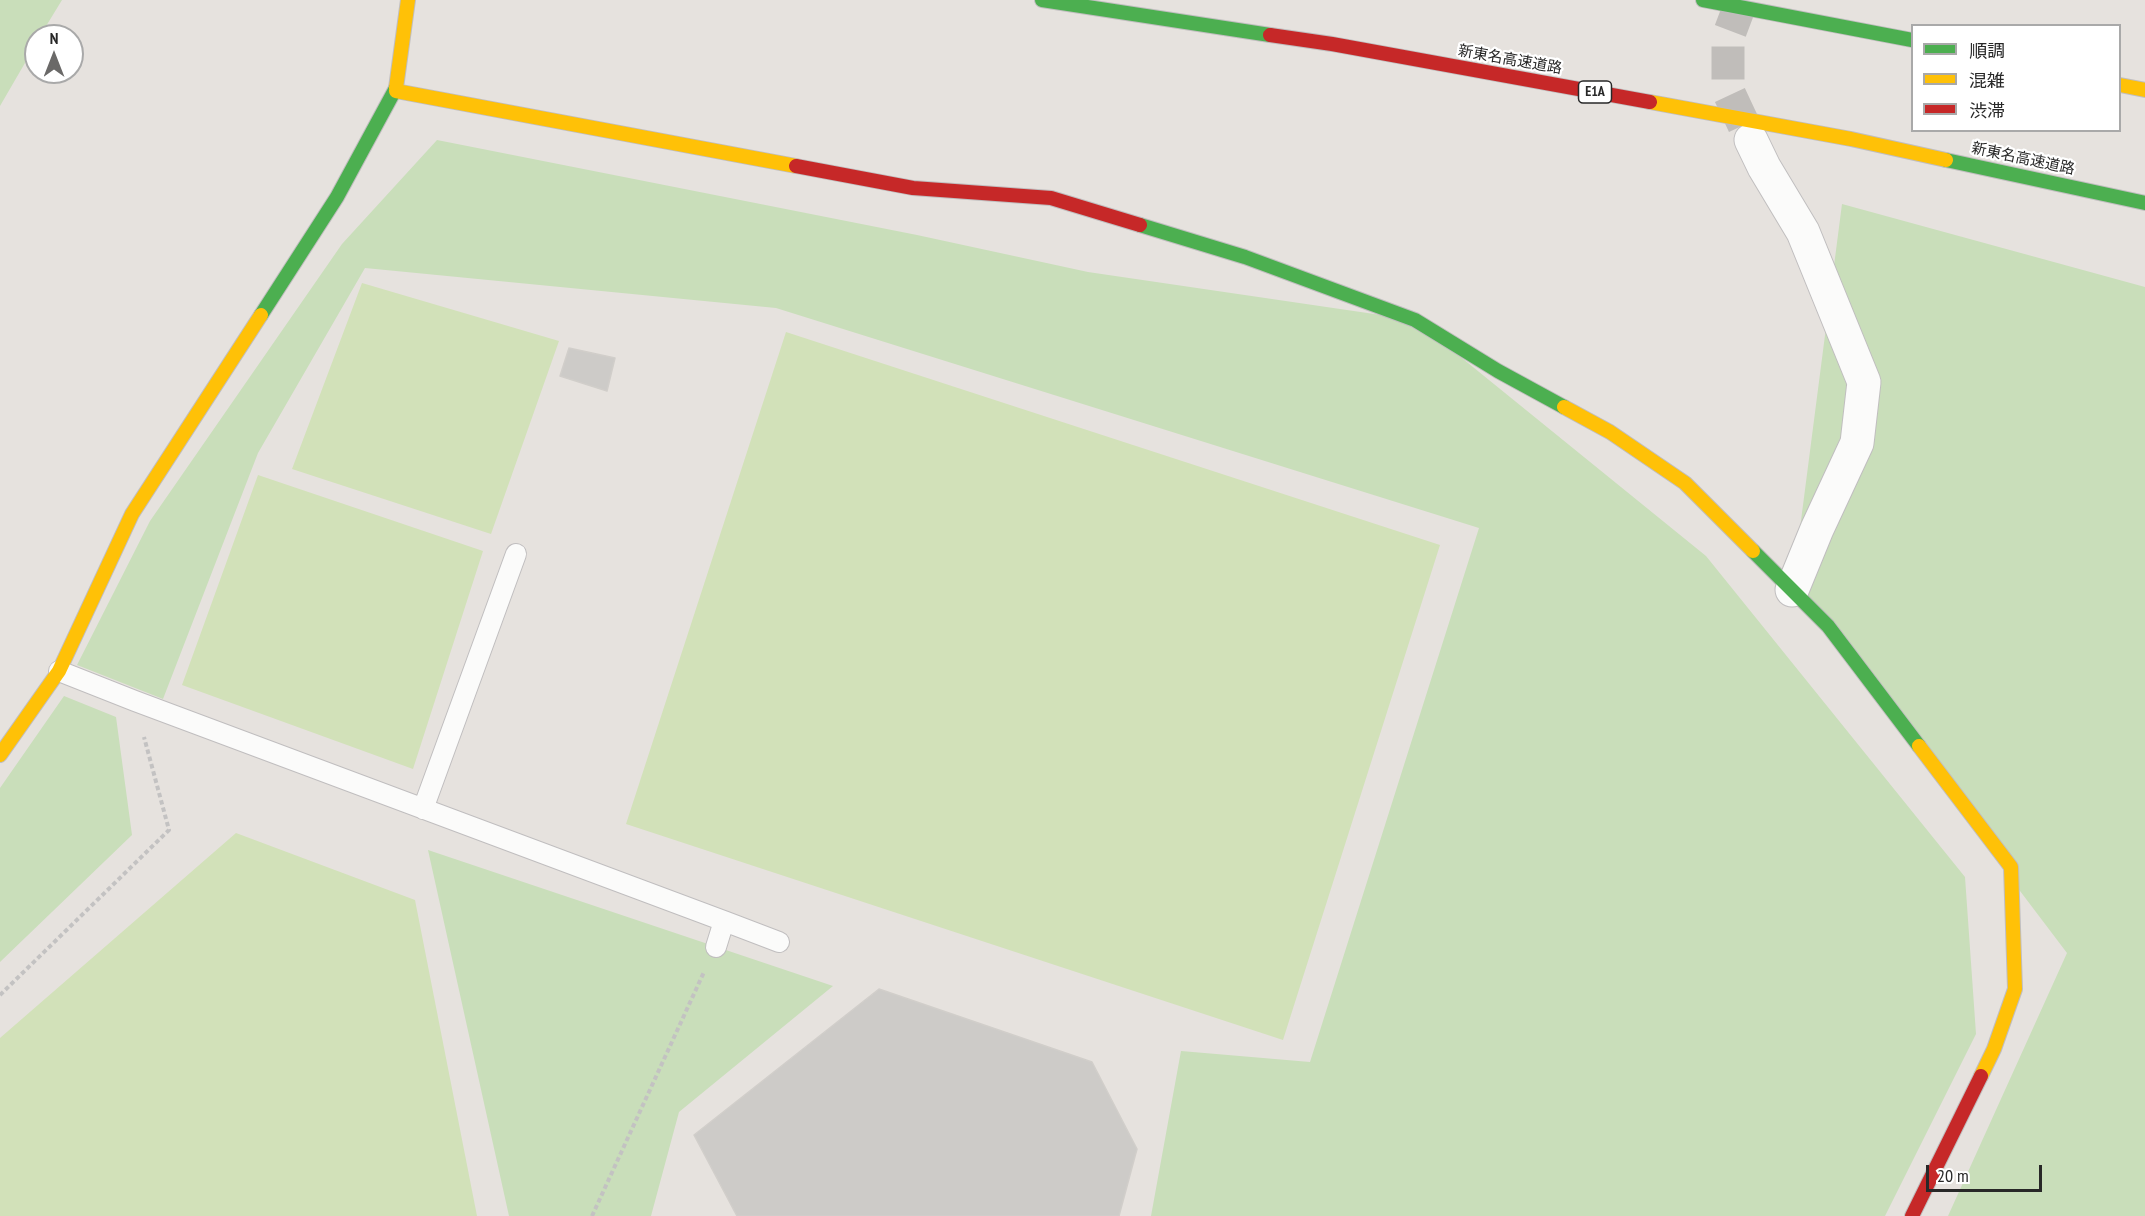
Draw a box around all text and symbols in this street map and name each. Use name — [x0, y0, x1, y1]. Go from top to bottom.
north arrow — [24, 24, 84, 84]
legend — [1911, 24, 2121, 132]
text: N — [50, 28, 58, 48]
text: 順調 — [1969, 39, 2005, 62]
street label: 新東名高速道路 — [1457, 42, 1563, 78]
text: 混雑 — [1969, 69, 2005, 92]
road number: E1A — [1578, 81, 1612, 103]
text: 渋滞 — [1969, 99, 2005, 122]
street label: 新東名高速道路 — [1970, 139, 2076, 179]
scale bar — [1929, 1153, 2044, 1191]
text: 20 m — [1937, 1164, 1969, 1187]

